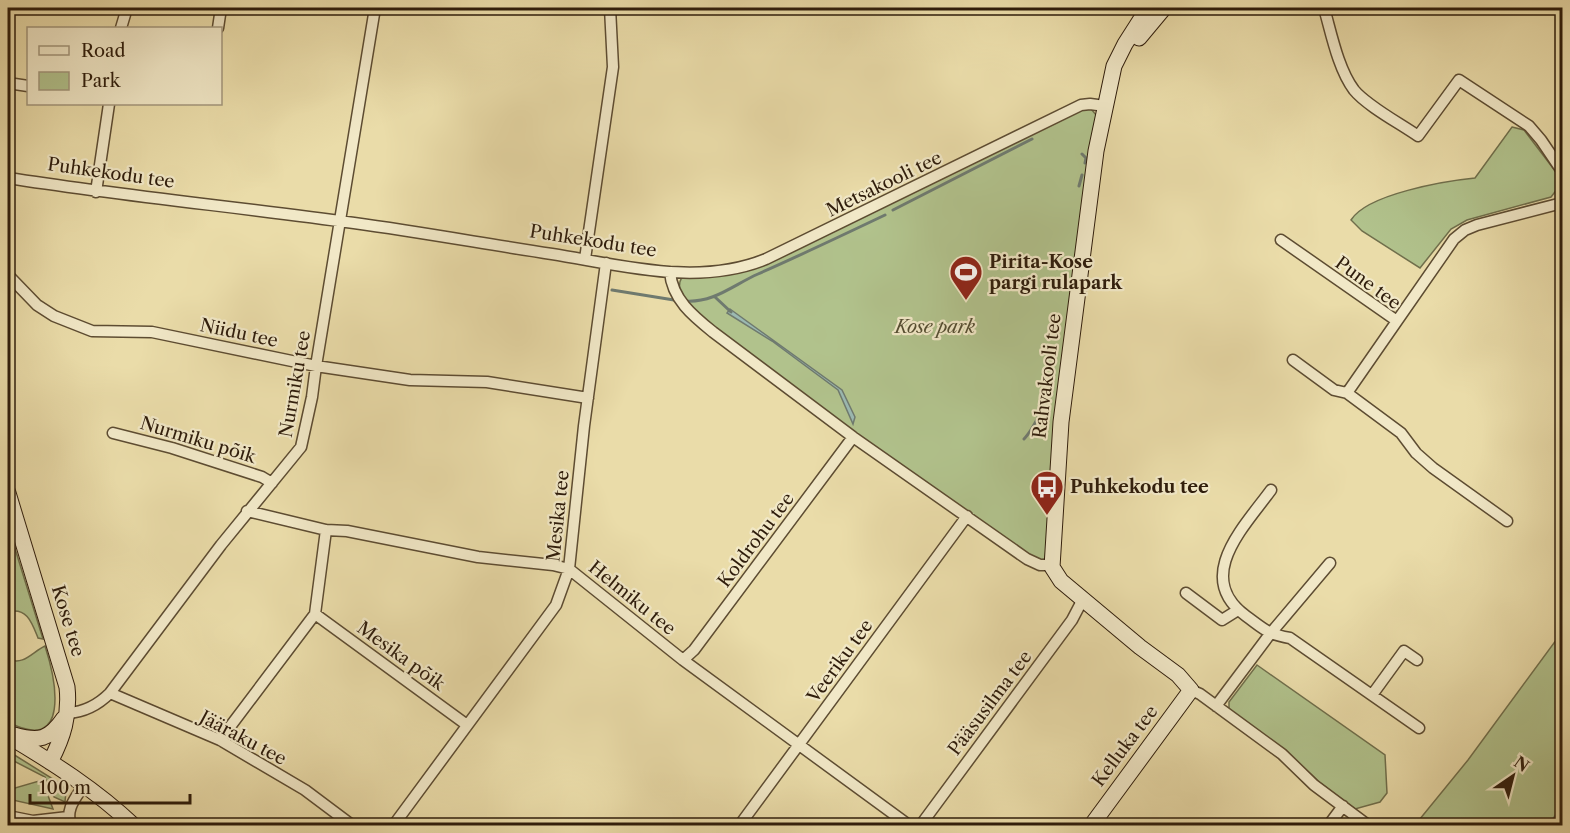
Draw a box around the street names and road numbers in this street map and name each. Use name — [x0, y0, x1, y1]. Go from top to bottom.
street label: Metsakooli tee — [823, 147, 945, 221]
street label: Puhkekodu tee — [46, 153, 176, 193]
street label: Puhkekodu tee — [528, 220, 658, 262]
street label: Pune tee — [1331, 252, 1405, 314]
street label: Rahvakooli tee — [1028, 312, 1066, 440]
street label: Niidu tee — [198, 314, 280, 352]
street label: Nurmiku tee — [275, 329, 315, 439]
street label: Nurmiku põik — [138, 412, 260, 468]
street label: Mesika tee — [542, 469, 574, 563]
street label: Koldrohu tee — [713, 488, 799, 592]
street label: Helmiku tee — [584, 556, 680, 640]
street label: Kose tee — [47, 583, 89, 659]
street label: Veeriku tee — [802, 615, 878, 708]
street label: Mesika põik — [353, 617, 451, 696]
street label: Pääsusilma tee — [943, 646, 1037, 760]
street label: Kelluka tee — [1087, 701, 1163, 791]
street label: Jääraku tee — [193, 705, 290, 770]

